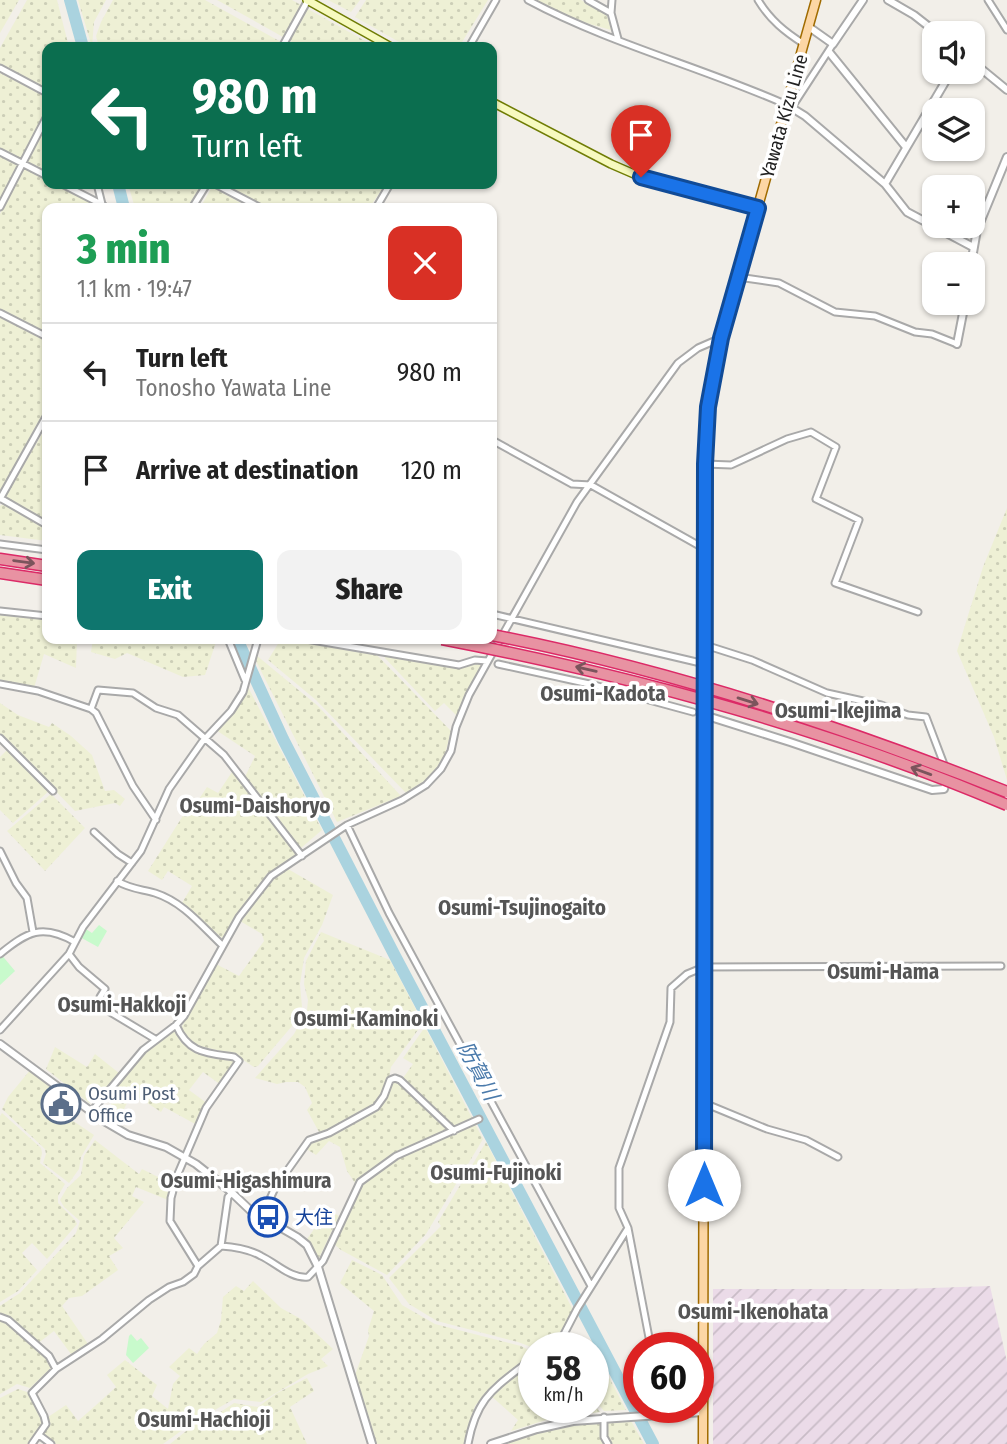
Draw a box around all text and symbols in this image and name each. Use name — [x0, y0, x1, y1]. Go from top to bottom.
map controls — [922, 21, 985, 315]
button: sound — [922, 21, 985, 84]
street label: Yawata Kizu Line — [755, 51, 813, 181]
text: 980 m — [192, 67, 318, 126]
icon: left — [77, 70, 168, 161]
button: layers — [922, 98, 985, 161]
pin — [611, 105, 671, 177]
icon: arrive — [622, 116, 660, 154]
text: Turn left — [192, 127, 302, 165]
button: + — [922, 175, 985, 238]
text: 3 min — [77, 224, 170, 274]
button: close — [388, 226, 462, 300]
button: − — [922, 252, 985, 315]
text: 1.1 km · 19:47 — [77, 275, 192, 303]
text: Turn left — [136, 343, 228, 374]
icon: left — [77, 353, 115, 391]
text: 980 m — [397, 357, 462, 388]
text: Tonosho Yawata Line — [136, 374, 331, 402]
icon: arrive — [77, 451, 115, 489]
text: Arrive at destination — [136, 455, 359, 486]
text: 120 m — [401, 455, 462, 486]
button: Exit — [77, 550, 263, 630]
button: Share — [277, 550, 462, 630]
one-way arrow — [12, 556, 34, 569]
one-way arrow — [575, 662, 598, 675]
district label: Osumi-Kadota — [540, 681, 666, 707]
one-way arrow — [736, 695, 758, 708]
district label: Osumi-Ikejima — [775, 698, 901, 724]
one-way arrow — [910, 763, 932, 776]
district label: Osumi-Daishoryo — [180, 793, 330, 819]
district label: Osumi-Tsujinogaito — [438, 895, 606, 921]
district label: Osumi-Hama — [827, 959, 939, 985]
district label: Osumi-Hakkoji — [58, 992, 186, 1018]
district label: Osumi-Kaminoki — [294, 1006, 438, 1032]
water label: 防賀川 — [452, 1037, 505, 1107]
place label: Osumi Post Office — [88, 1082, 176, 1127]
public building icon: Osumi Post Office — [40, 1083, 82, 1125]
position arrow — [667, 1148, 741, 1222]
district label: Osumi-Fujinoki — [430, 1160, 562, 1186]
district label: Osumi-Higashimura — [160, 1168, 332, 1194]
bus stop icon: 大住 — [247, 1196, 289, 1238]
place label: 大住 — [295, 1206, 333, 1229]
district label: Osumi-Ikenohata — [678, 1299, 828, 1325]
speed limit sign: 60 — [623, 1332, 714, 1423]
text: 58 — [546, 1347, 581, 1389]
text: km/h — [543, 1384, 584, 1406]
district label: Osumi-Hachioji — [137, 1407, 271, 1433]

